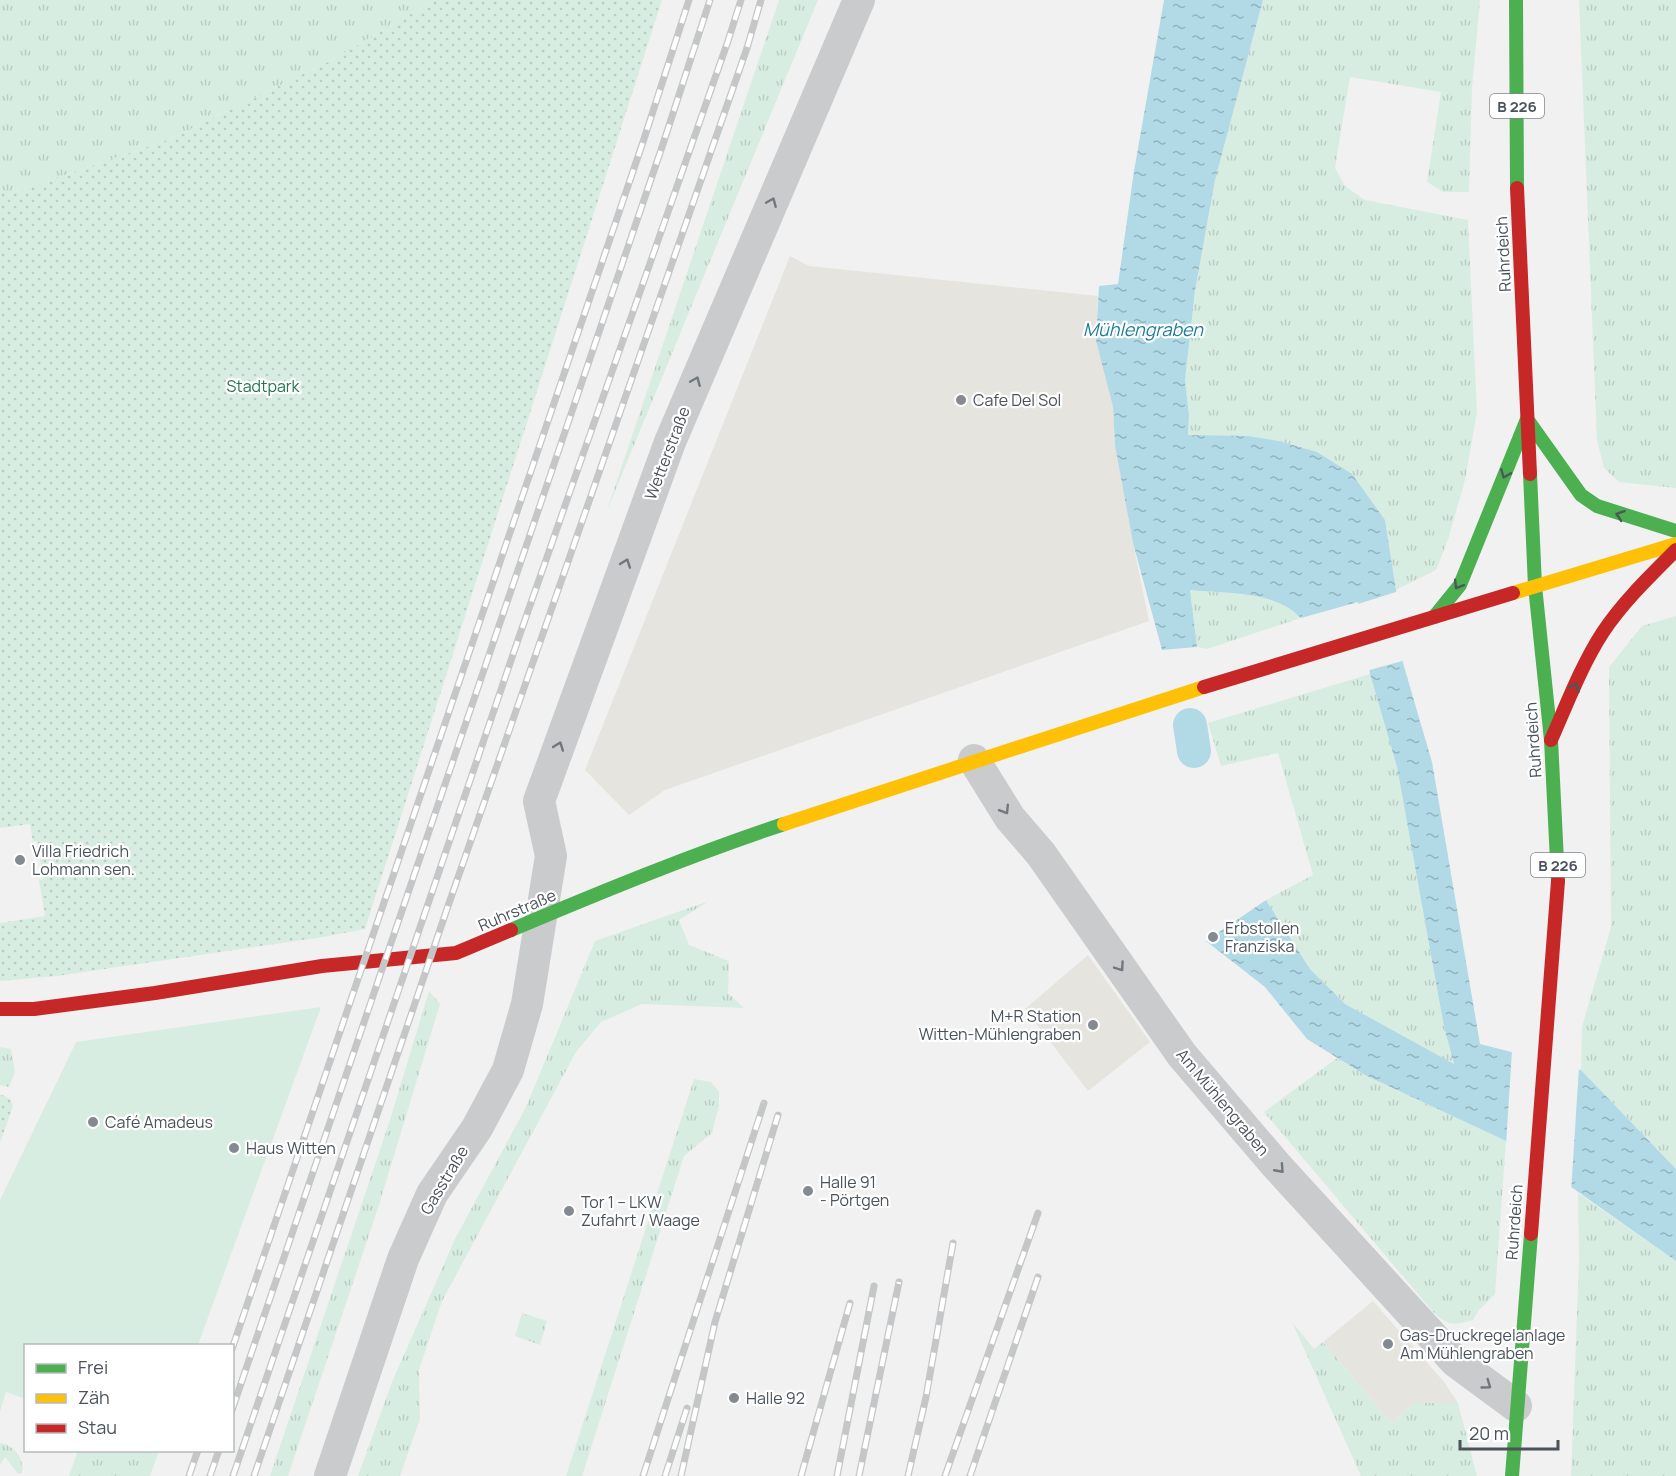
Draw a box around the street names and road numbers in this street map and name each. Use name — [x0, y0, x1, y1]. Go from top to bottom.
road number: B 226 — [1490, 94, 1544, 118]
street label: Ruhrdeich — [1490, 216, 1516, 292]
street label: Wetterstraße — [639, 403, 695, 503]
street label: Ruhrdeich — [1519, 702, 1547, 778]
road number: B 226 — [1531, 853, 1585, 877]
street label: Ruhrstraße — [475, 884, 559, 936]
street label: Am Mühlengraben — [1172, 1044, 1274, 1160]
street label: Gasstraße — [415, 1141, 473, 1219]
street label: Ruhrdeich — [1500, 1184, 1528, 1260]

